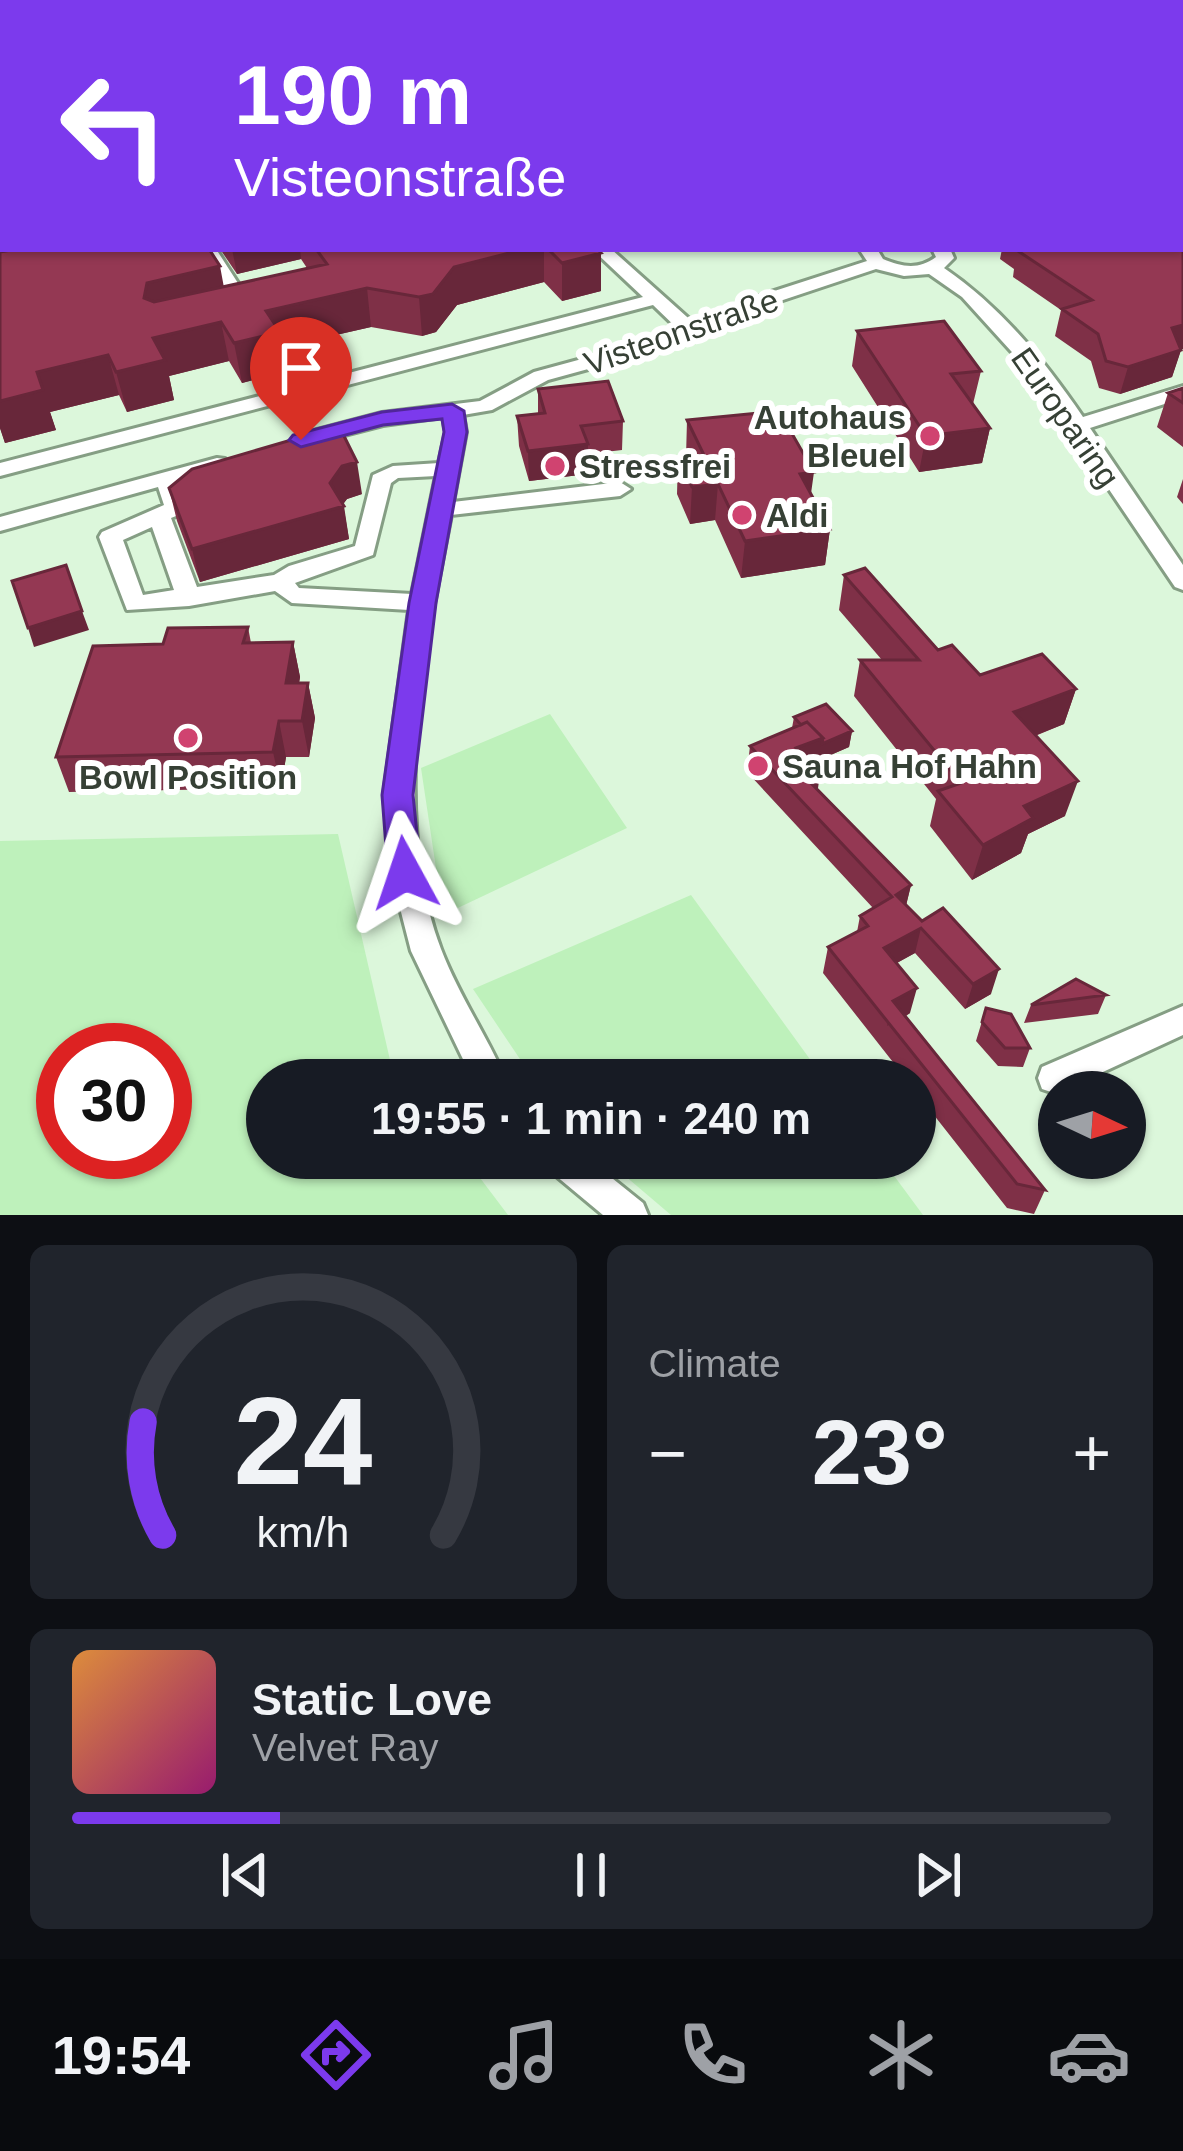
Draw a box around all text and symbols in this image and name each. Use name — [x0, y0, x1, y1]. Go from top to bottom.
icon: left — [36, 48, 192, 204]
text: 190 m — [234, 48, 472, 142]
text: Visteonstraße — [234, 147, 566, 207]
street label: Visteonstraße — [579, 281, 783, 382]
pin — [250, 317, 352, 440]
icon: arrive — [268, 335, 334, 401]
street label: Europaring — [1004, 341, 1127, 494]
place label: Autohaus Bleuel — [754, 399, 906, 474]
marker: Autohaus Bleuel — [917, 423, 943, 449]
place label: Stressfrei — [579, 448, 731, 485]
marker: Stressfrei — [542, 453, 568, 479]
place label: Aldi — [766, 497, 828, 534]
marker: Aldi — [729, 502, 755, 528]
marker: Bowl Position — [175, 725, 201, 751]
place label: Sauna Hof Hahn — [782, 748, 1037, 785]
marker: Sauna Hof Hahn — [745, 753, 771, 779]
place label: Bowl Position — [79, 759, 297, 796]
position arrow — [342, 810, 468, 936]
speed limit sign: 30 — [36, 1023, 192, 1179]
north arrow — [1038, 1071, 1146, 1179]
map controls — [1038, 1071, 1146, 1179]
text: 19:55 · 1 min · 240 m — [371, 1093, 811, 1144]
text: Climate — [649, 1342, 781, 1385]
text: 24 — [234, 1371, 373, 1510]
text: 23° — [812, 1403, 948, 1503]
text: − — [649, 1416, 687, 1490]
text: + — [1072, 1416, 1111, 1490]
text: km/h — [257, 1508, 350, 1556]
text: Static Love — [252, 1674, 492, 1725]
text: Velvet Ray — [252, 1726, 438, 1769]
icon: previous — [212, 1842, 278, 1908]
icon: pause — [558, 1842, 624, 1908]
icon: next — [905, 1842, 971, 1908]
icon: directions — [294, 2013, 378, 2097]
icon: music — [482, 2013, 566, 2097]
icon: phone — [671, 2013, 755, 2097]
icon: climate — [859, 2013, 943, 2097]
icon: car — [1047, 2013, 1131, 2097]
text: 19:54 — [52, 2025, 190, 2085]

